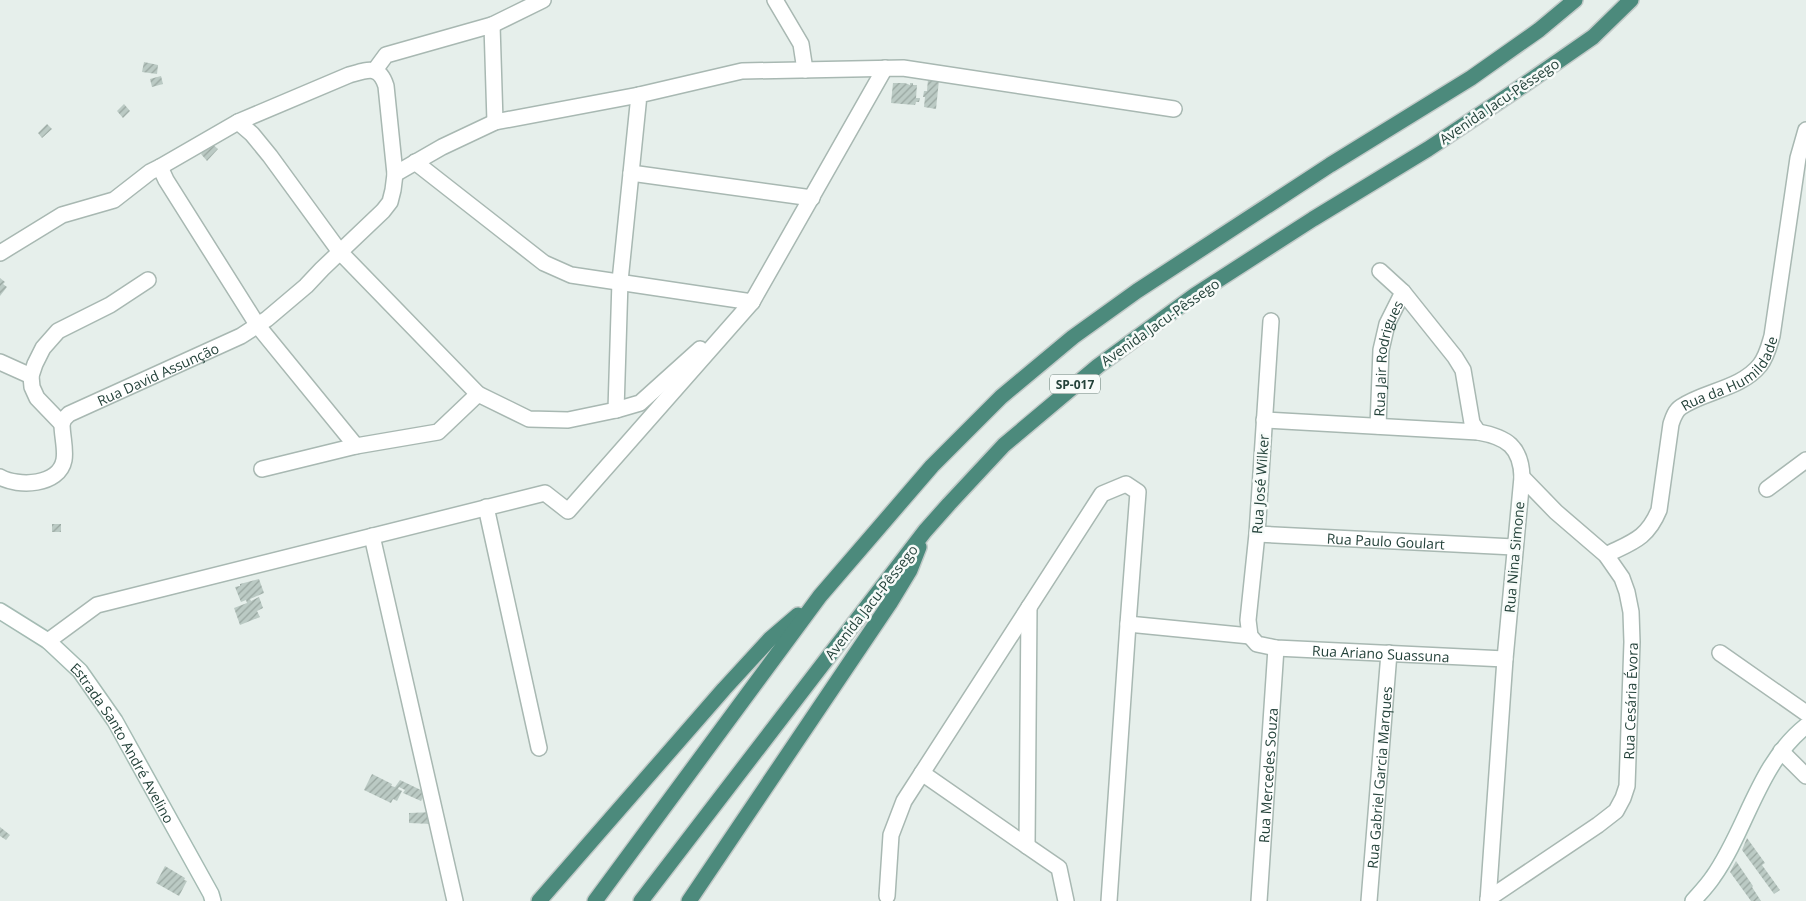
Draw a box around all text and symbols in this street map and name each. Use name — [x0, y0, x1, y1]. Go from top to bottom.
street label: Avenida Jacu-Pêssego — [1435, 54, 1563, 148]
street label: Avenida Jacu-Pêssego — [1097, 274, 1223, 370]
street label: Rua Jair Rodrigues — [1369, 297, 1407, 417]
street label: Rua da Humildade — [1677, 334, 1781, 415]
street label: Rua David Assunção — [94, 338, 222, 410]
road number: SP-017 — [1050, 374, 1100, 394]
street label: Rua José Wilker — [1247, 433, 1273, 535]
street label: Rua Nina Simone — [1500, 500, 1528, 613]
street label: Rua Paulo Goulart — [1326, 528, 1445, 553]
street label: Avenida Jacu-Pêssego — [820, 541, 922, 663]
street label: Rua Ariano Suassuna — [1312, 640, 1450, 666]
street label: Rua Cesária Évora — [1618, 642, 1641, 760]
street label: Estrada Santo André Avelino — [67, 658, 179, 826]
street label: Rua Gabriel Garcia Marques — [1362, 685, 1396, 869]
street label: Rua Mercedes Souza — [1253, 707, 1281, 843]

